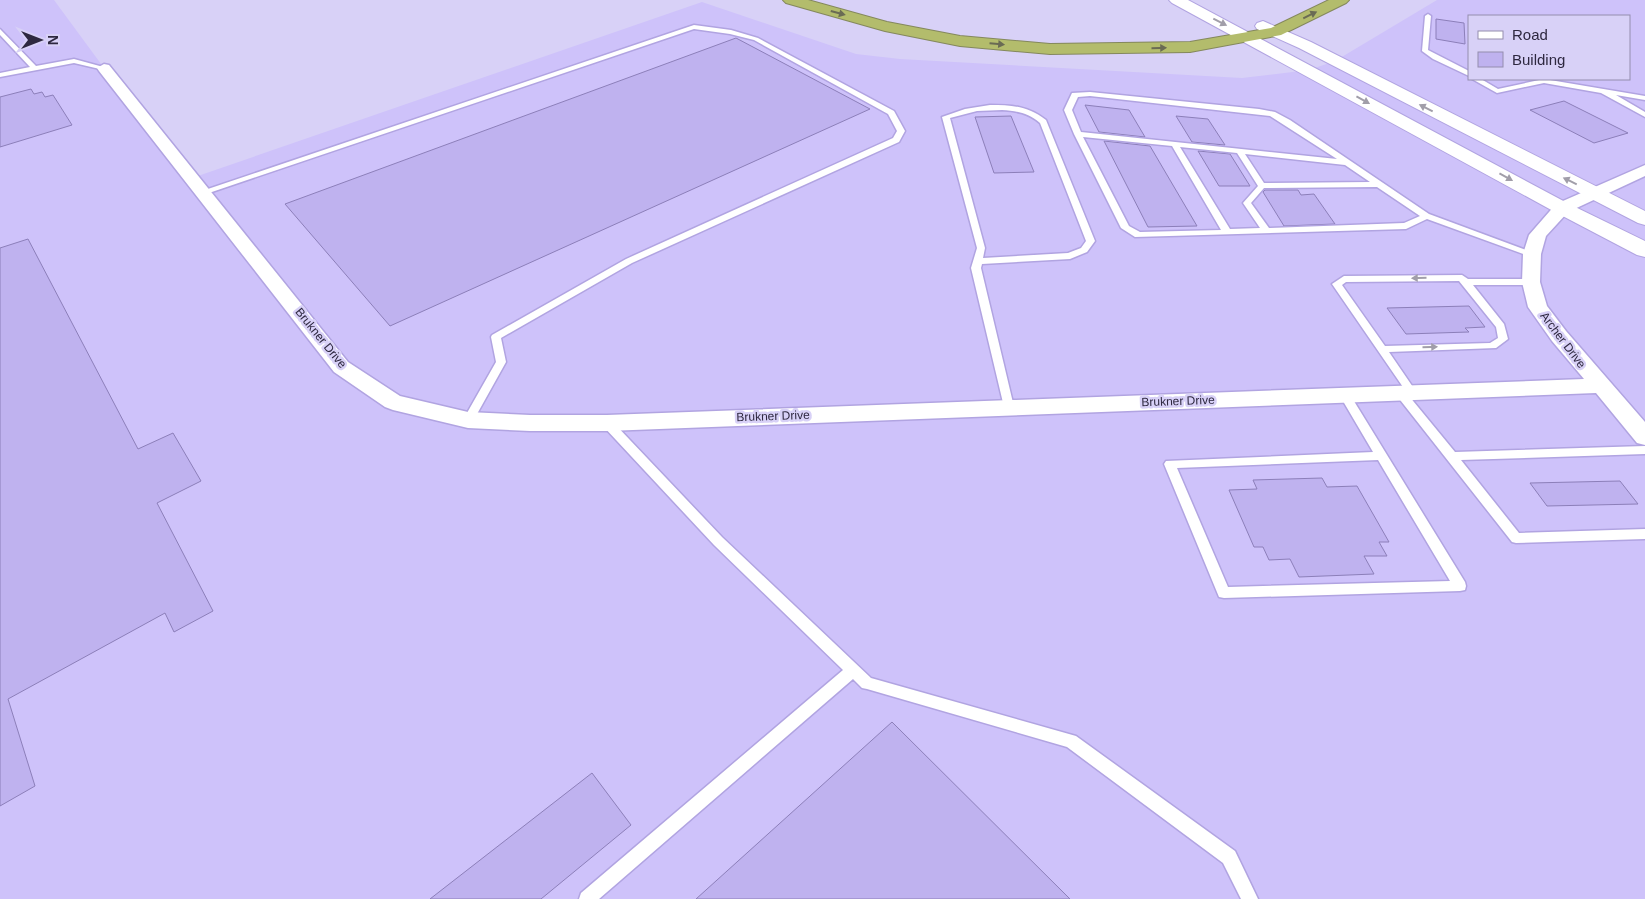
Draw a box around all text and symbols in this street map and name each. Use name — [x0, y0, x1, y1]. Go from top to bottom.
one-way arrow — [830, 9, 845, 17]
one-way arrow — [1303, 11, 1317, 19]
north arrow — [15, 15, 65, 65]
legend — [1468, 15, 1630, 80]
one-way arrow — [1213, 18, 1227, 26]
text: Road — [1512, 26, 1548, 43]
text: N — [45, 35, 61, 45]
one-way arrow — [989, 40, 1005, 48]
one-way arrow — [1152, 44, 1168, 52]
text: Building — [1512, 51, 1565, 68]
one-way arrow — [1356, 95, 1370, 104]
one-way arrow — [1418, 104, 1433, 112]
one-way arrow — [1499, 173, 1512, 182]
one-way arrow — [1563, 177, 1578, 185]
one-way arrow — [1411, 274, 1427, 282]
street label: Brukner Drive — [292, 305, 350, 371]
street label: Archer Drive — [1537, 309, 1589, 371]
one-way arrow — [1422, 343, 1438, 351]
street label: Brukner Drive — [1141, 393, 1215, 409]
street label: Brukner Drive — [736, 408, 810, 424]

